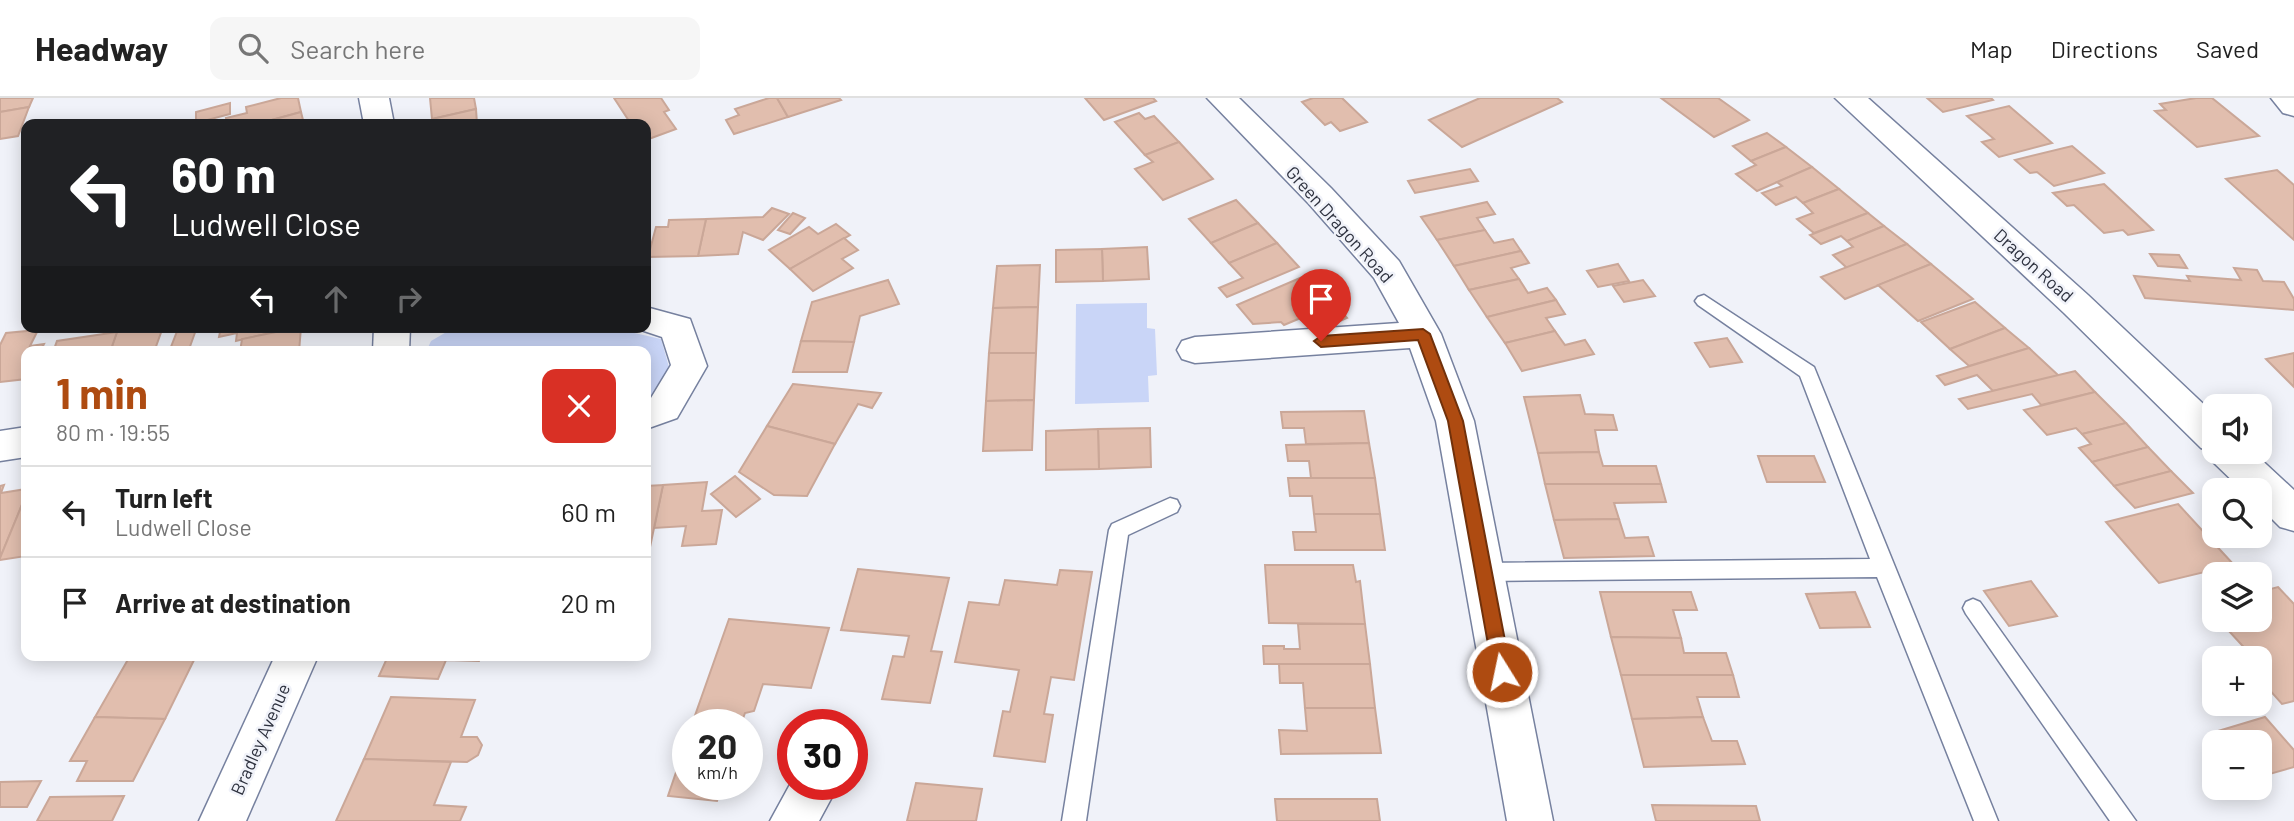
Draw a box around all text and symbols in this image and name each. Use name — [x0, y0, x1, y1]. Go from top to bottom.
search box — [210, 17, 700, 80]
text: Headway — [35, 28, 168, 68]
icon: search — [234, 29, 272, 67]
text: Search here — [290, 33, 425, 64]
text: Map — [1970, 34, 2013, 63]
text: Directions — [2051, 34, 2158, 63]
text: Saved — [2196, 34, 2259, 63]
text: 60 m — [171, 144, 276, 203]
icon: left — [56, 147, 147, 238]
street label: Green Dragon Road — [1282, 161, 1398, 287]
text: Ludwell Close — [171, 204, 361, 242]
street label: Dragon Road — [1990, 224, 2078, 306]
pin — [1291, 269, 1351, 341]
icon: left — [244, 280, 282, 318]
icon: ahead — [317, 280, 355, 318]
icon: right — [390, 280, 428, 318]
icon: arrive — [1302, 280, 1340, 318]
text: 1 min — [56, 367, 148, 417]
button: close — [542, 369, 616, 443]
map controls — [2202, 394, 2272, 800]
button: sound — [2202, 394, 2272, 464]
text: 80 m · 19:55 — [56, 418, 170, 446]
button: search — [2202, 478, 2272, 548]
text: Turn left — [115, 482, 213, 513]
icon: left — [56, 493, 94, 531]
text: 60 m — [561, 496, 616, 527]
text: Ludwell Close — [115, 513, 252, 541]
button: layers — [2202, 562, 2272, 632]
icon: arrive — [56, 584, 94, 622]
text: Arrive at destination — [115, 587, 351, 618]
text: 20 m — [561, 587, 616, 618]
position arrow — [1465, 635, 1539, 709]
button: + — [2202, 646, 2272, 716]
street label: Bradley Avenue — [226, 680, 294, 798]
speed limit sign: 30 — [777, 709, 868, 800]
text: 20 — [698, 724, 737, 766]
button: − — [2202, 730, 2272, 800]
text: km/h — [697, 761, 738, 783]

